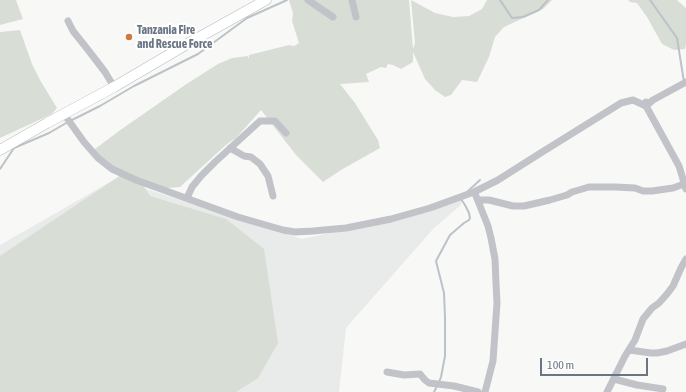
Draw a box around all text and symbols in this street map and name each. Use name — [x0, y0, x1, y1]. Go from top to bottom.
place label: Tanzania Fire and Rescue Force — [137, 23, 212, 51]
marker: Tanzania Fire and Rescue Force — [124, 32, 134, 42]
scale bar — [542, 350, 650, 376]
text: 100 m — [547, 358, 574, 372]

